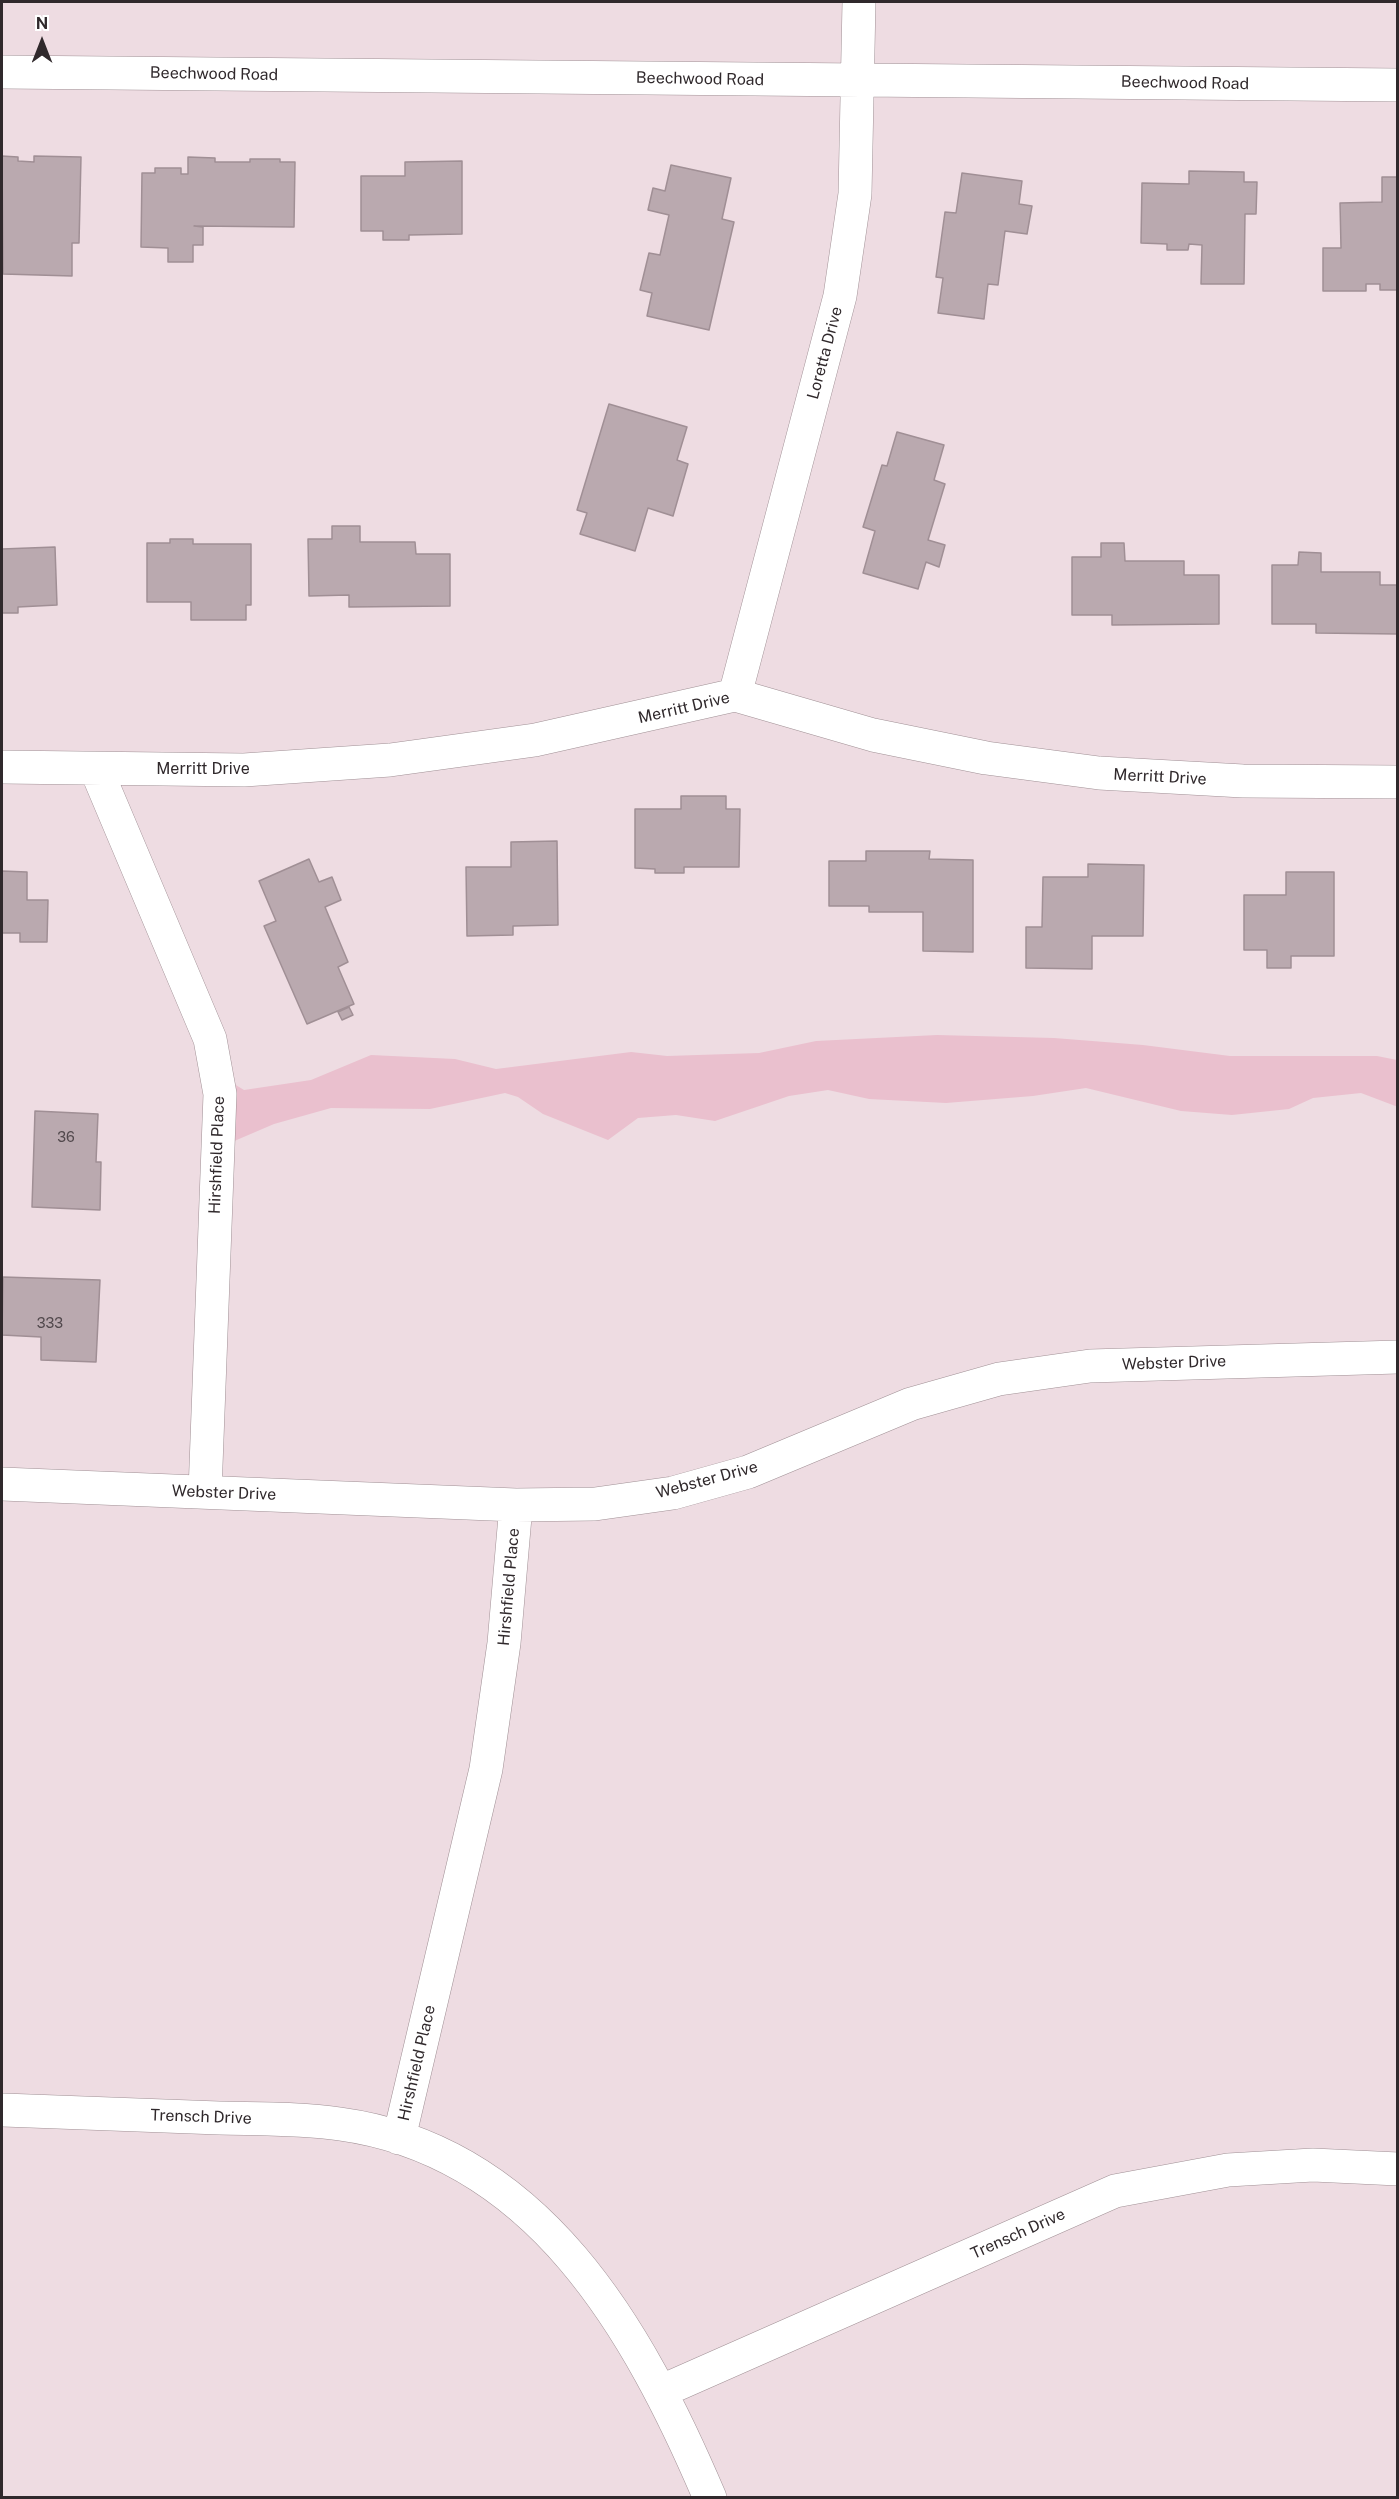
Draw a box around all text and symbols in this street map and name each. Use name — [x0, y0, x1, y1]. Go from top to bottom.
north arrow — [12, 12, 72, 72]
text: N — [36, 14, 48, 33]
street label: Beechwood Road — [150, 63, 278, 85]
street label: Beechwood Road — [636, 68, 764, 90]
street label: Beechwood Road — [1121, 72, 1249, 94]
street label: Loretta Drive — [803, 304, 847, 402]
street label: Merritt Drive — [636, 688, 732, 728]
street label: Merritt Drive — [156, 759, 250, 779]
street label: Merritt Drive — [1113, 765, 1207, 789]
street label: Hirshfield Place — [205, 1096, 229, 1214]
house number: 36 — [57, 1130, 75, 1146]
house number: 333 — [37, 1316, 63, 1332]
street label: Webster Drive — [1121, 1352, 1227, 1374]
street label: Webster Drive — [654, 1457, 760, 1503]
street label: Webster Drive — [171, 1482, 277, 1504]
street label: Hirshfield Place — [494, 1527, 524, 1647]
street label: Hirshfield Place — [394, 2003, 440, 2123]
street label: Trensch Drive — [150, 2106, 252, 2128]
street label: Trensch Drive — [968, 2205, 1068, 2263]

